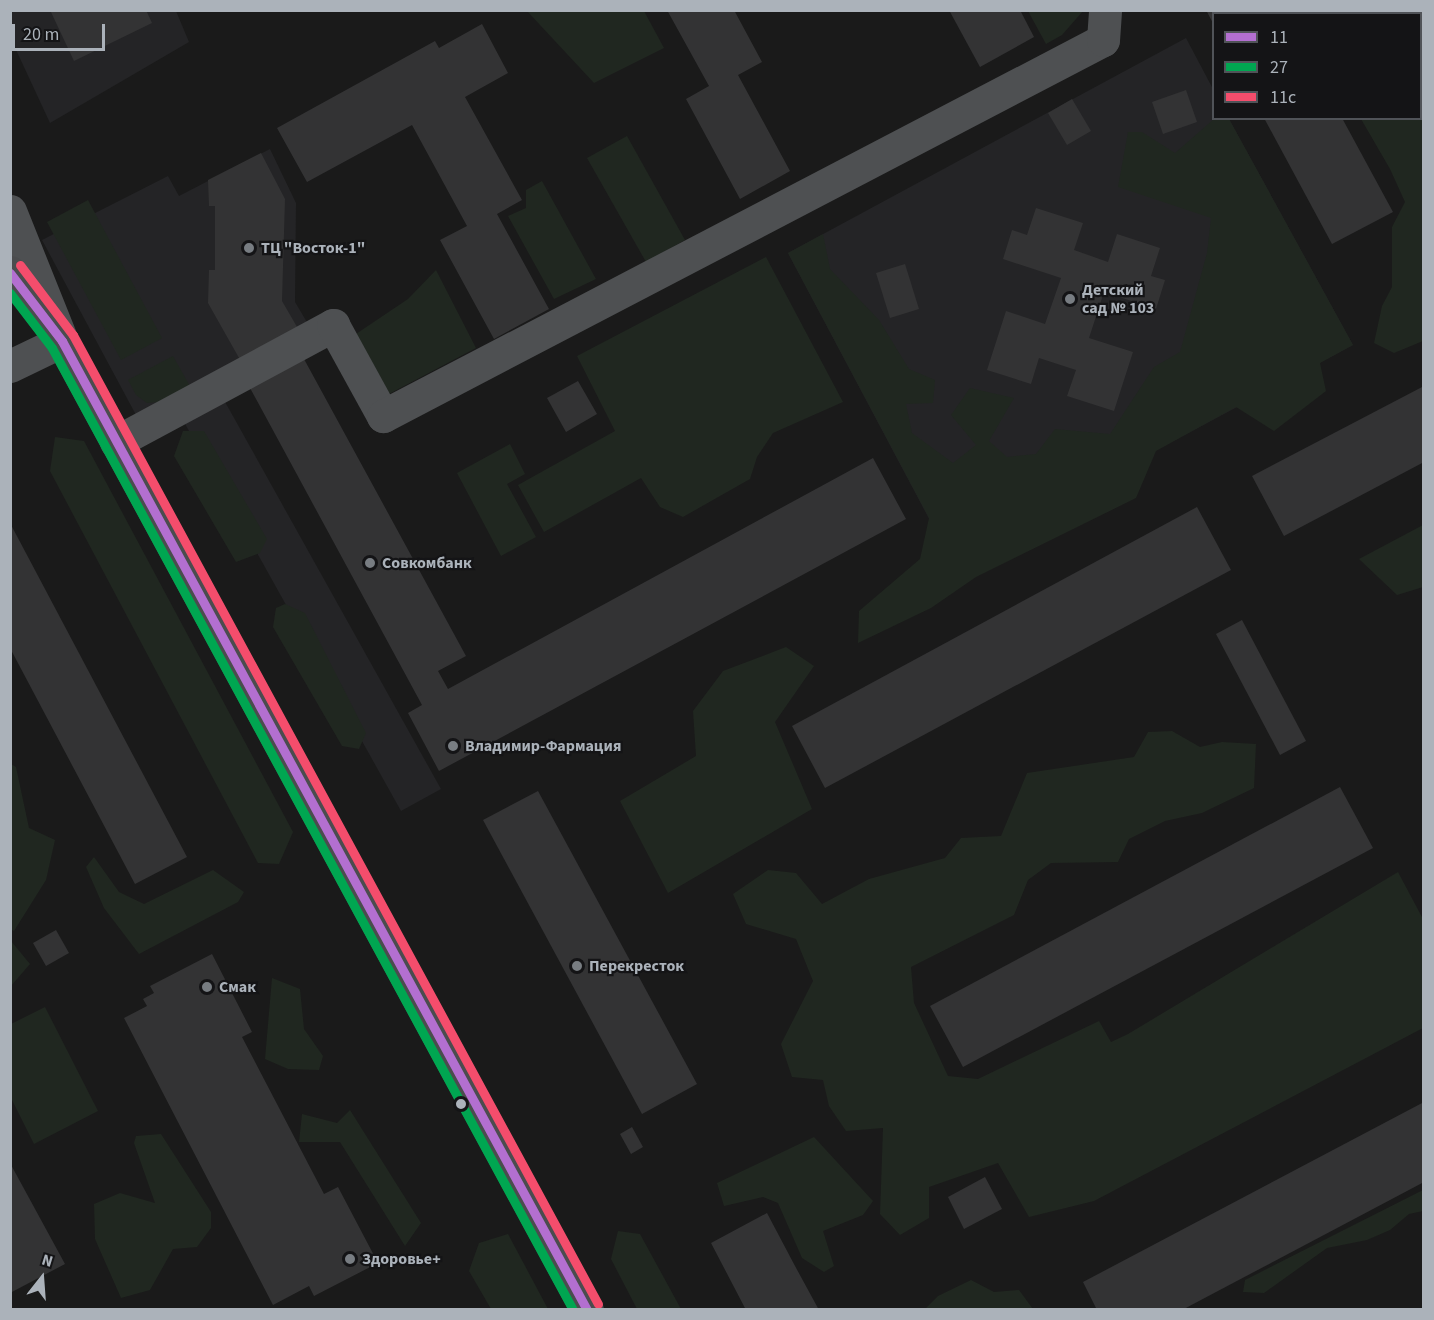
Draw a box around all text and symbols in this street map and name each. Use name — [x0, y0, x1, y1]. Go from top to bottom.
scale bar — [15, 12, 108, 50]
legend — [1212, 12, 1422, 120]
text: 20 m — [23, 22, 59, 47]
text: 11 — [1270, 25, 1288, 50]
text: 27 — [1270, 55, 1288, 80]
text: 11с — [1270, 85, 1296, 110]
place label: ТЦ "Восток-1" — [261, 238, 365, 258]
marker: ТЦ "Восток-1" — [242, 241, 256, 255]
place label: Детский сад № 103 — [1082, 280, 1154, 318]
marker: Детский сад № 103 — [1063, 292, 1077, 306]
place label: Совкомбанк — [382, 553, 472, 573]
marker: Совкомбанк — [363, 556, 377, 570]
place label: Владимир-Фармация — [465, 736, 621, 756]
marker: Владимир-Фармация — [446, 739, 460, 753]
place label: Перекресток — [589, 956, 684, 976]
marker: Перекресток — [570, 959, 584, 973]
place label: Смак — [219, 977, 256, 997]
marker: Смак — [200, 980, 214, 994]
unlabelled marker — [455, 1098, 467, 1110]
north arrow — [12, 1248, 72, 1308]
text: N — [39, 1249, 56, 1273]
place label: Здоровье+ — [362, 1249, 441, 1269]
marker: Здоровье+ — [343, 1252, 357, 1266]

